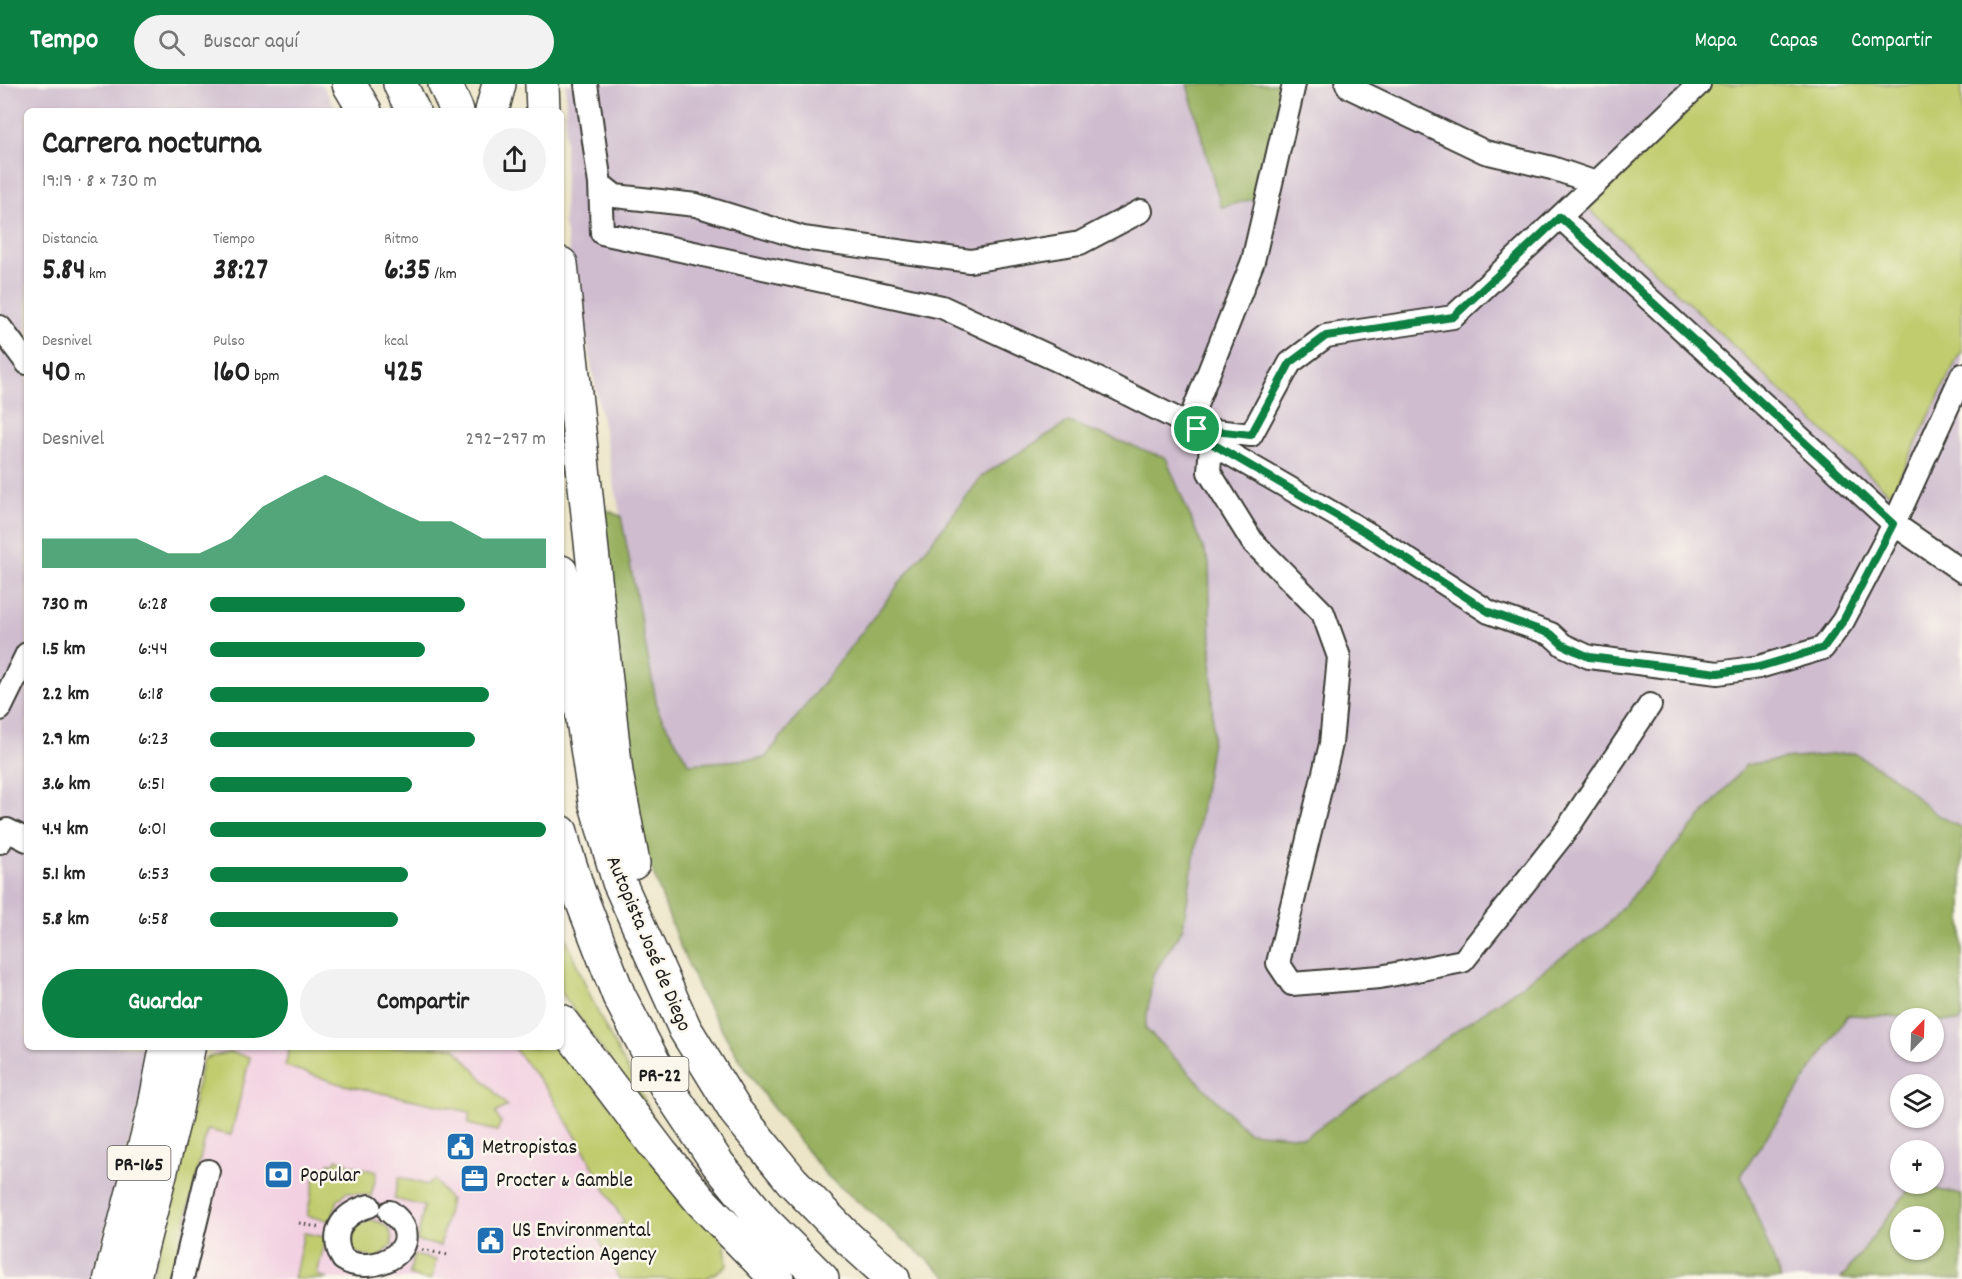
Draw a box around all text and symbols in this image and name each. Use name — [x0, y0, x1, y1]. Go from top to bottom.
search box — [134, 15, 554, 69]
text: Tempo — [30, 22, 98, 62]
icon: search — [155, 26, 188, 59]
text: Buscar aquí — [203, 27, 298, 58]
text: Mapa — [1695, 27, 1737, 57]
text: Capas — [1770, 27, 1818, 57]
text: Compartir — [1851, 27, 1932, 57]
text: Carrera nocturna — [42, 122, 261, 169]
button: share — [483, 128, 546, 191]
text: 19:19 · 8 × 730 m — [42, 168, 157, 196]
text: Distancia — [42, 228, 98, 251]
text: Tiempo — [213, 228, 255, 251]
text: Ritmo — [384, 228, 419, 251]
text: 5.84 — [42, 251, 85, 294]
text: 38:27 — [213, 251, 268, 294]
text: 6:35 — [384, 251, 431, 294]
text: km — [85, 263, 107, 286]
text: /km — [431, 263, 457, 286]
text: Desnivel — [42, 330, 92, 353]
text: Pulso — [213, 330, 245, 353]
text: kcal — [384, 330, 408, 353]
text: 40 — [42, 353, 71, 396]
text: 160 — [213, 353, 251, 396]
text: 425 — [384, 353, 423, 396]
text: m — [71, 365, 85, 388]
text: bpm — [251, 365, 280, 388]
pin — [1171, 403, 1222, 454]
icon: arrive — [1180, 412, 1213, 445]
text: Desnivel — [42, 426, 104, 454]
text: 292–297 m — [466, 426, 546, 454]
text: 730 m — [42, 591, 88, 619]
text: 6:28 — [138, 591, 168, 619]
text: 1.5 km — [42, 636, 85, 664]
text: 6:44 — [138, 636, 168, 664]
text: 2.2 km — [42, 681, 89, 709]
text: 6:18 — [138, 681, 164, 709]
text: 2.9 km — [42, 726, 90, 754]
text: 6:23 — [138, 726, 169, 754]
text: 3.6 km — [42, 771, 91, 799]
text: 6:51 — [138, 771, 165, 799]
text: 4.4 km — [42, 816, 88, 844]
text: 6:01 — [138, 816, 166, 844]
street label: Autopista José de Diego — [597, 852, 698, 1037]
text: 5.1 km — [42, 861, 85, 889]
text: 6:53 — [138, 861, 169, 889]
text: 5.8 km — [42, 906, 89, 934]
text: 6:58 — [138, 906, 168, 934]
button: Guardar — [42, 969, 288, 1038]
button: Compartir — [300, 969, 546, 1038]
north arrow — [1890, 1008, 1944, 1062]
map controls — [1890, 1008, 1944, 1260]
road number: PR-22 — [632, 1057, 688, 1091]
button: layers — [1890, 1074, 1944, 1128]
public building icon: Metropistas — [445, 1130, 477, 1162]
place label: Metropistas — [482, 1134, 577, 1164]
button: + — [1890, 1140, 1944, 1194]
road number: PR-165 — [108, 1146, 170, 1180]
bank icon: Popular — [263, 1158, 295, 1190]
place label: Popular — [300, 1162, 360, 1192]
office icon: Procter & Gamble — [459, 1163, 491, 1195]
place label: Procter & Gamble — [496, 1167, 633, 1197]
button: − — [1890, 1206, 1944, 1260]
place label: US Environmental Protection Agency — [512, 1217, 657, 1271]
public building icon: US Environmental Protection Agency — [475, 1225, 507, 1257]

